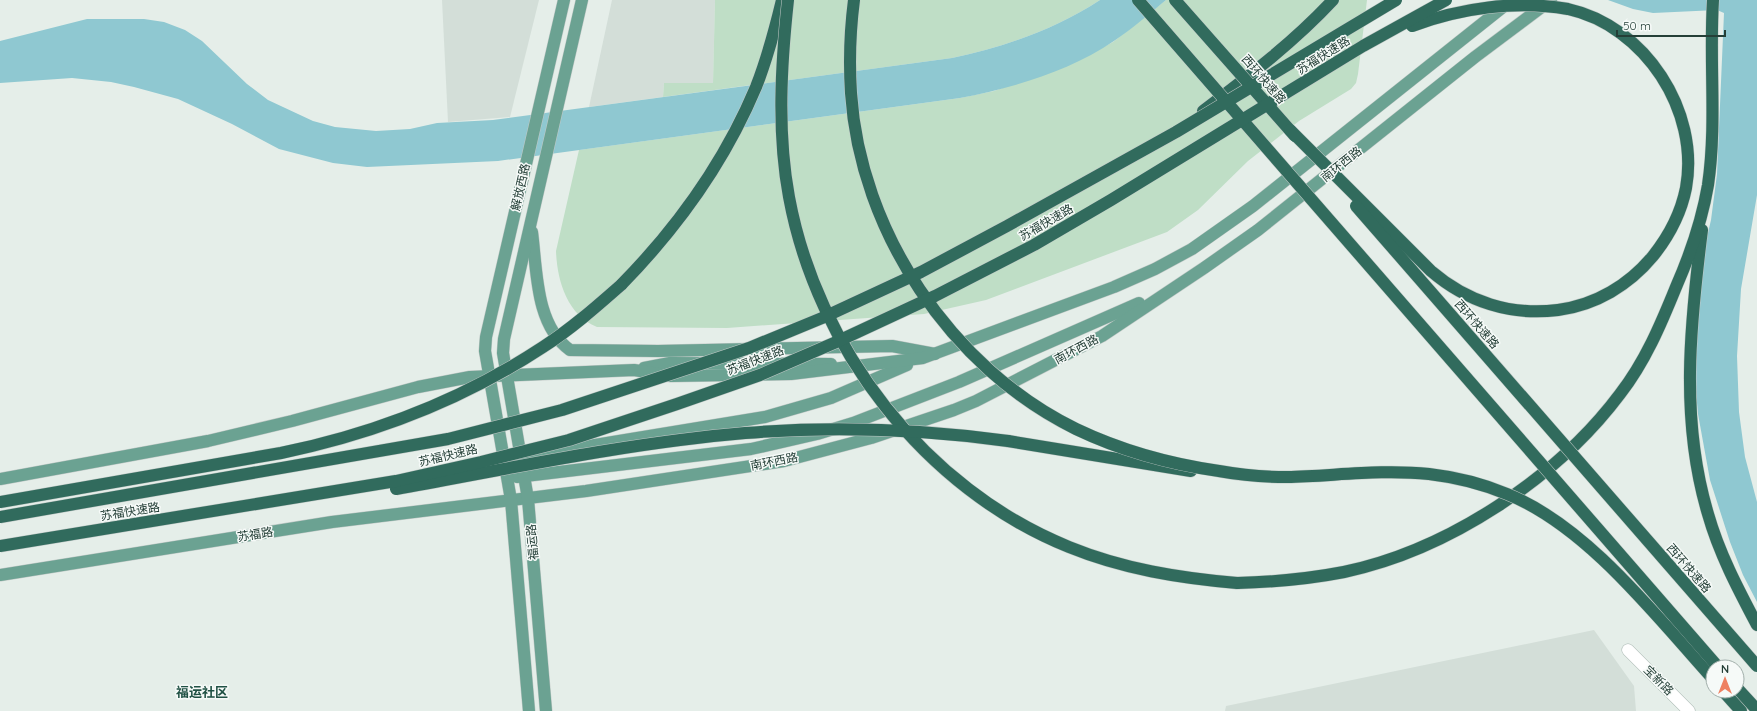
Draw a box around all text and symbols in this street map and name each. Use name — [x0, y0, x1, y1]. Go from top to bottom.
scale bar — [1617, 12, 1725, 38]
text: 50 m — [1623, 18, 1651, 33]
street label: 苏福快速路 — [1294, 33, 1352, 77]
street label: 西环快速路 — [1239, 51, 1289, 107]
street label: 南环西路 — [1318, 143, 1364, 185]
street label: 解放西路 — [507, 162, 533, 212]
street label: 苏福快速路 — [1016, 201, 1076, 243]
street label: 西环快速路 — [1452, 296, 1502, 352]
street label: 南环西路 — [1051, 331, 1101, 367]
street label: 苏福快速路 — [724, 342, 786, 378]
street label: 苏福快速路 — [417, 441, 479, 469]
street label: 南环西路 — [749, 449, 799, 473]
street label: 苏福快速路 — [99, 499, 161, 523]
street label: 福运路 — [523, 523, 541, 561]
street label: 苏福路 — [236, 524, 274, 544]
street label: 西环快速路 — [1664, 540, 1714, 596]
north arrow — [1705, 659, 1745, 699]
street label: 宝新路 — [1641, 662, 1677, 698]
text: N — [1721, 662, 1729, 676]
district label: 福运社区 — [176, 684, 228, 700]

